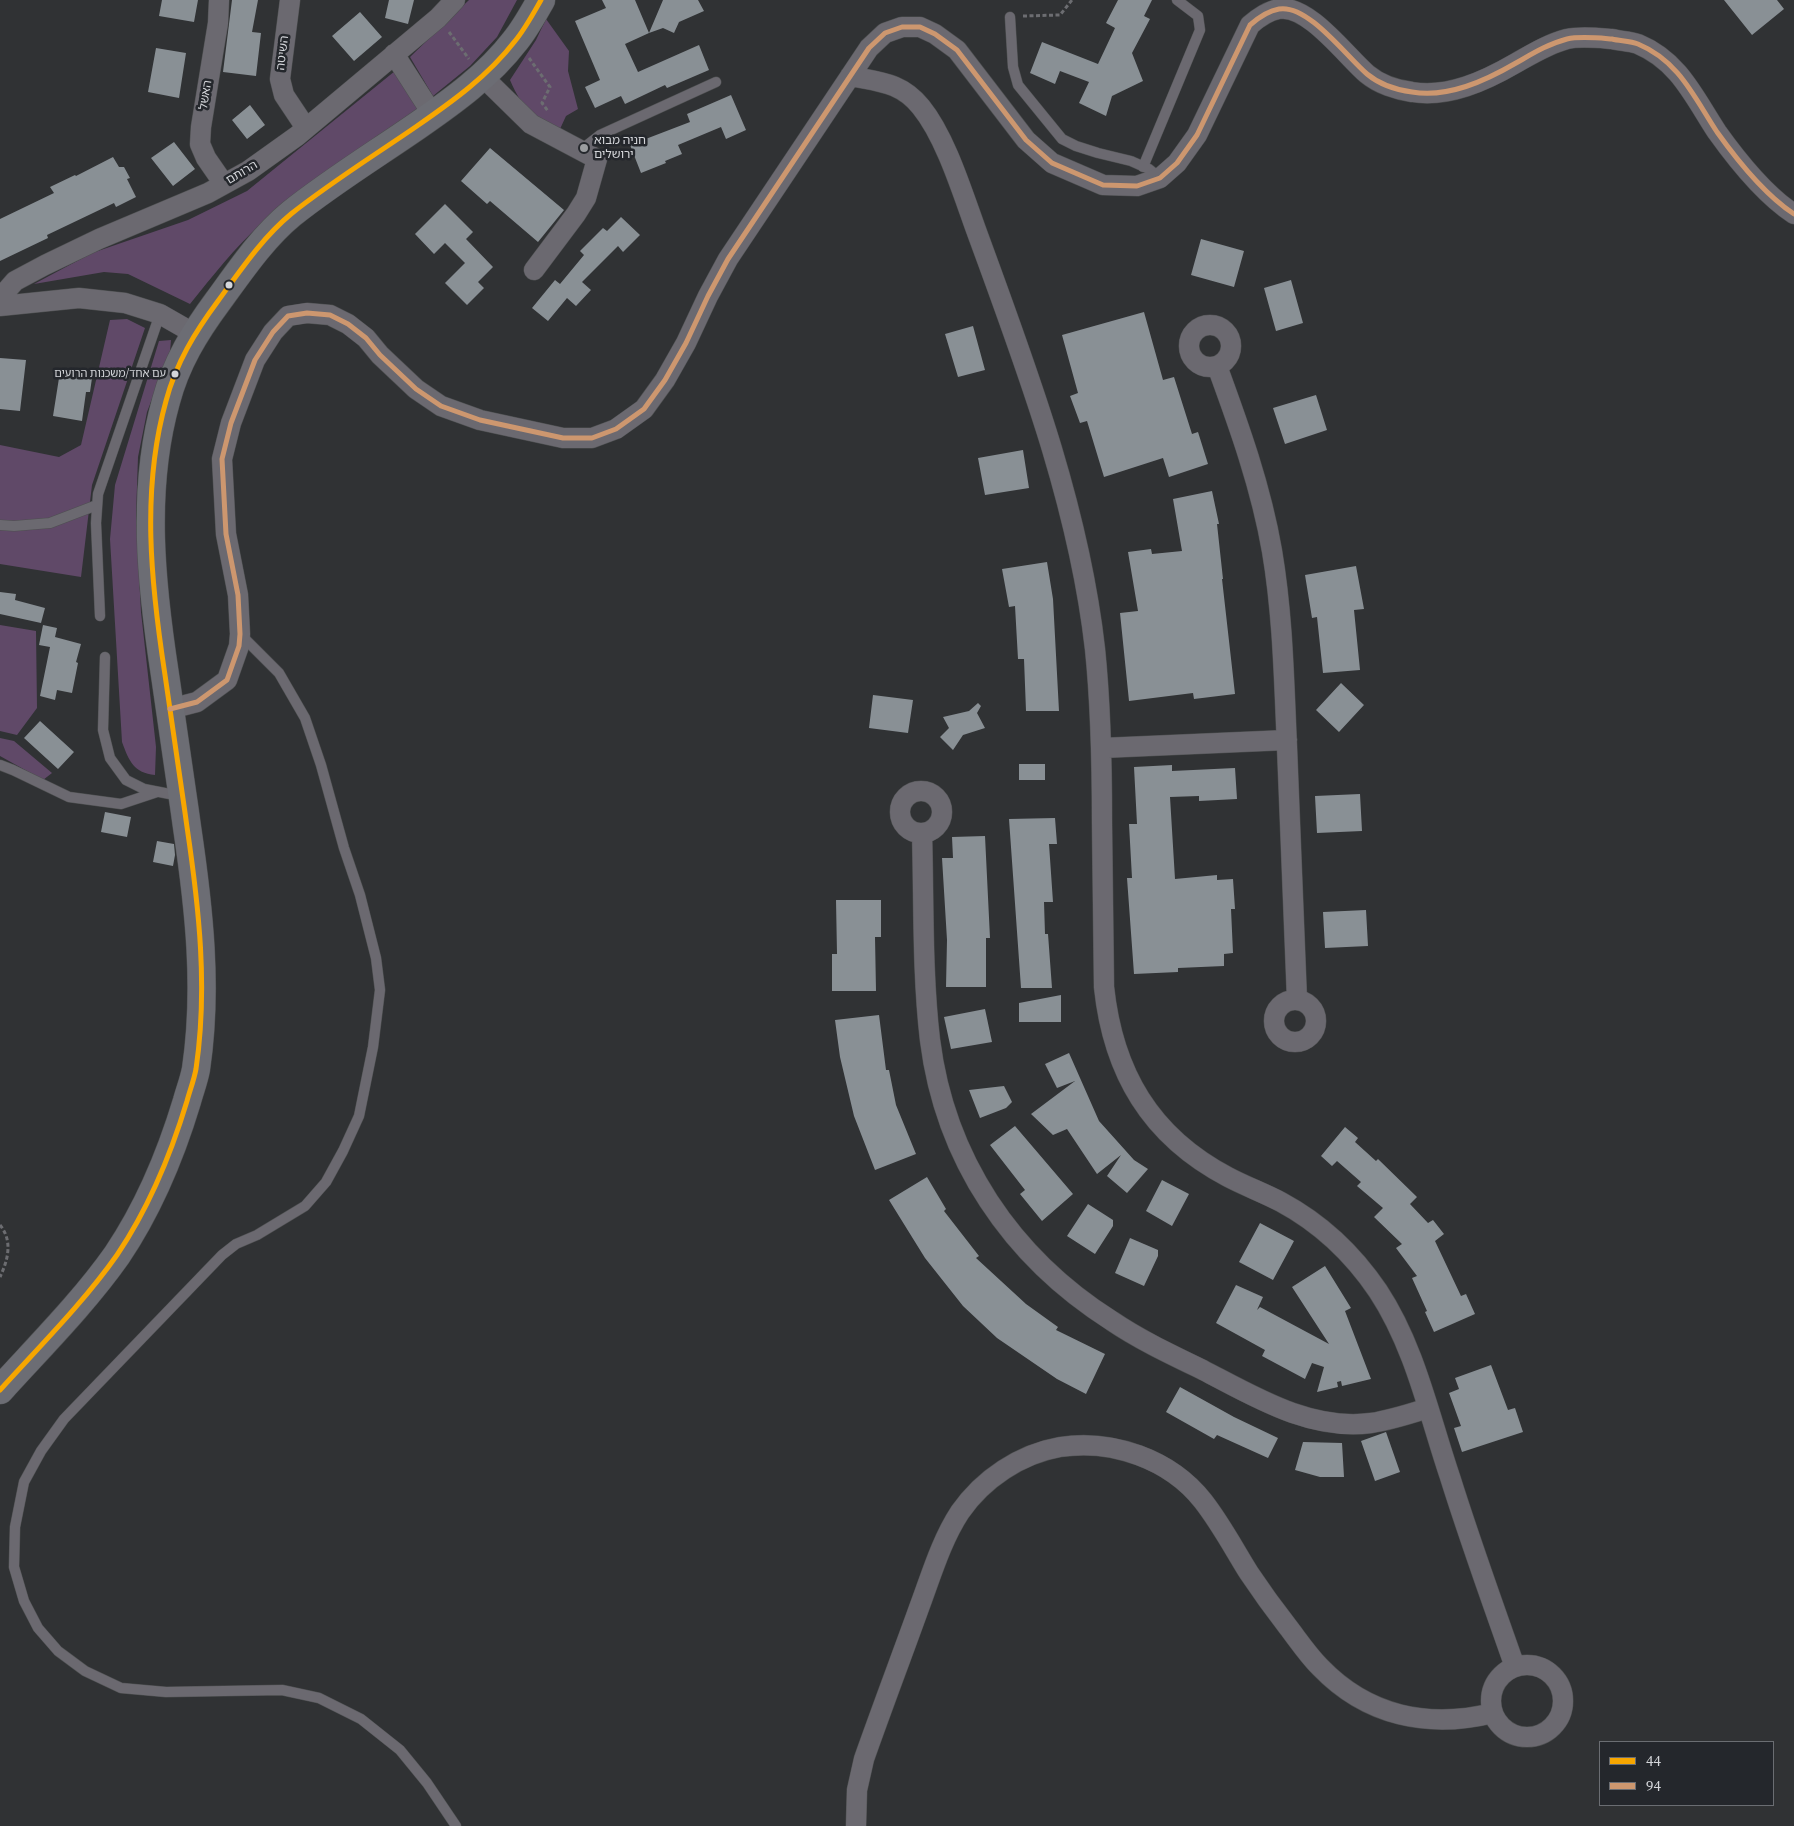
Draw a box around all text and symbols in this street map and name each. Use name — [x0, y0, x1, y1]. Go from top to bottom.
street label: השיטה — [274, 35, 292, 71]
street label: האשל — [197, 79, 215, 111]
place label: חניה מבוא ירושלים — [594, 134, 646, 162]
marker: חניה מבוא ירושלים — [578, 142, 590, 154]
street label: הרותם — [224, 158, 260, 188]
unlabelled marker — [224, 280, 234, 290]
place label: עם אחד/משכנות הרועים — [54, 367, 166, 381]
marker: עם אחד/משכנות הרועים — [170, 369, 180, 379]
legend — [1599, 1741, 1774, 1806]
text: 44 — [1646, 1750, 1661, 1771]
text: 94 — [1646, 1775, 1661, 1796]

